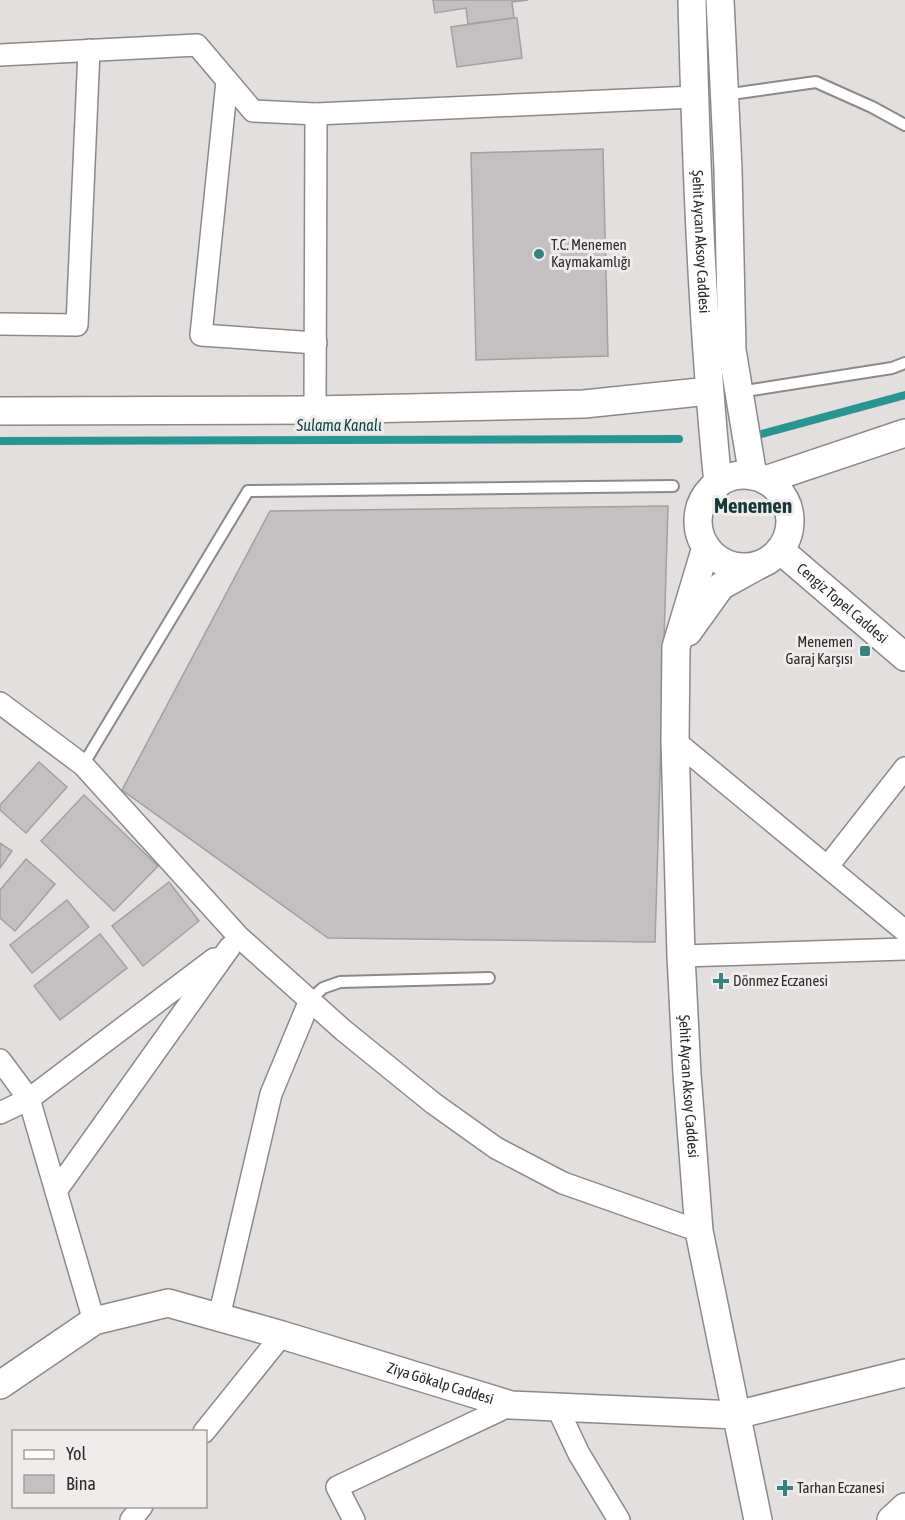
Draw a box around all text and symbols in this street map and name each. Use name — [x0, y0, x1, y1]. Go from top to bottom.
street label: Şehit Aycan Aksoy Caddesi — [689, 170, 713, 314]
place label: T.C. Menemen Kaymakamlığı — [551, 236, 631, 270]
marker: T.C. Menemen Kaymakamlığı — [532, 247, 546, 261]
water label: Sulama Kanalı — [295, 416, 382, 434]
district label: Menemen — [714, 493, 792, 517]
street label: Cengiz Topel Caddesi — [794, 559, 892, 647]
place label: Menemen Garaj Karşısı — [786, 633, 853, 667]
marker: Menemen Garaj Karşısı — [858, 644, 872, 658]
place label: Dönmez Eczanesi — [733, 972, 828, 989]
marker: Dönmez Eczanesi — [714, 974, 728, 988]
street label: Şehit Aycan Aksoy Caddesi — [676, 1014, 702, 1158]
street label: Ziya Gökalp Caddesi — [385, 1359, 496, 1407]
legend — [12, 1430, 207, 1508]
text: Yol — [66, 1443, 86, 1464]
text: Bina — [66, 1473, 96, 1494]
place label: Tarhan Eczanesi — [797, 1479, 885, 1496]
marker: Tarhan Eczanesi — [778, 1481, 792, 1495]

